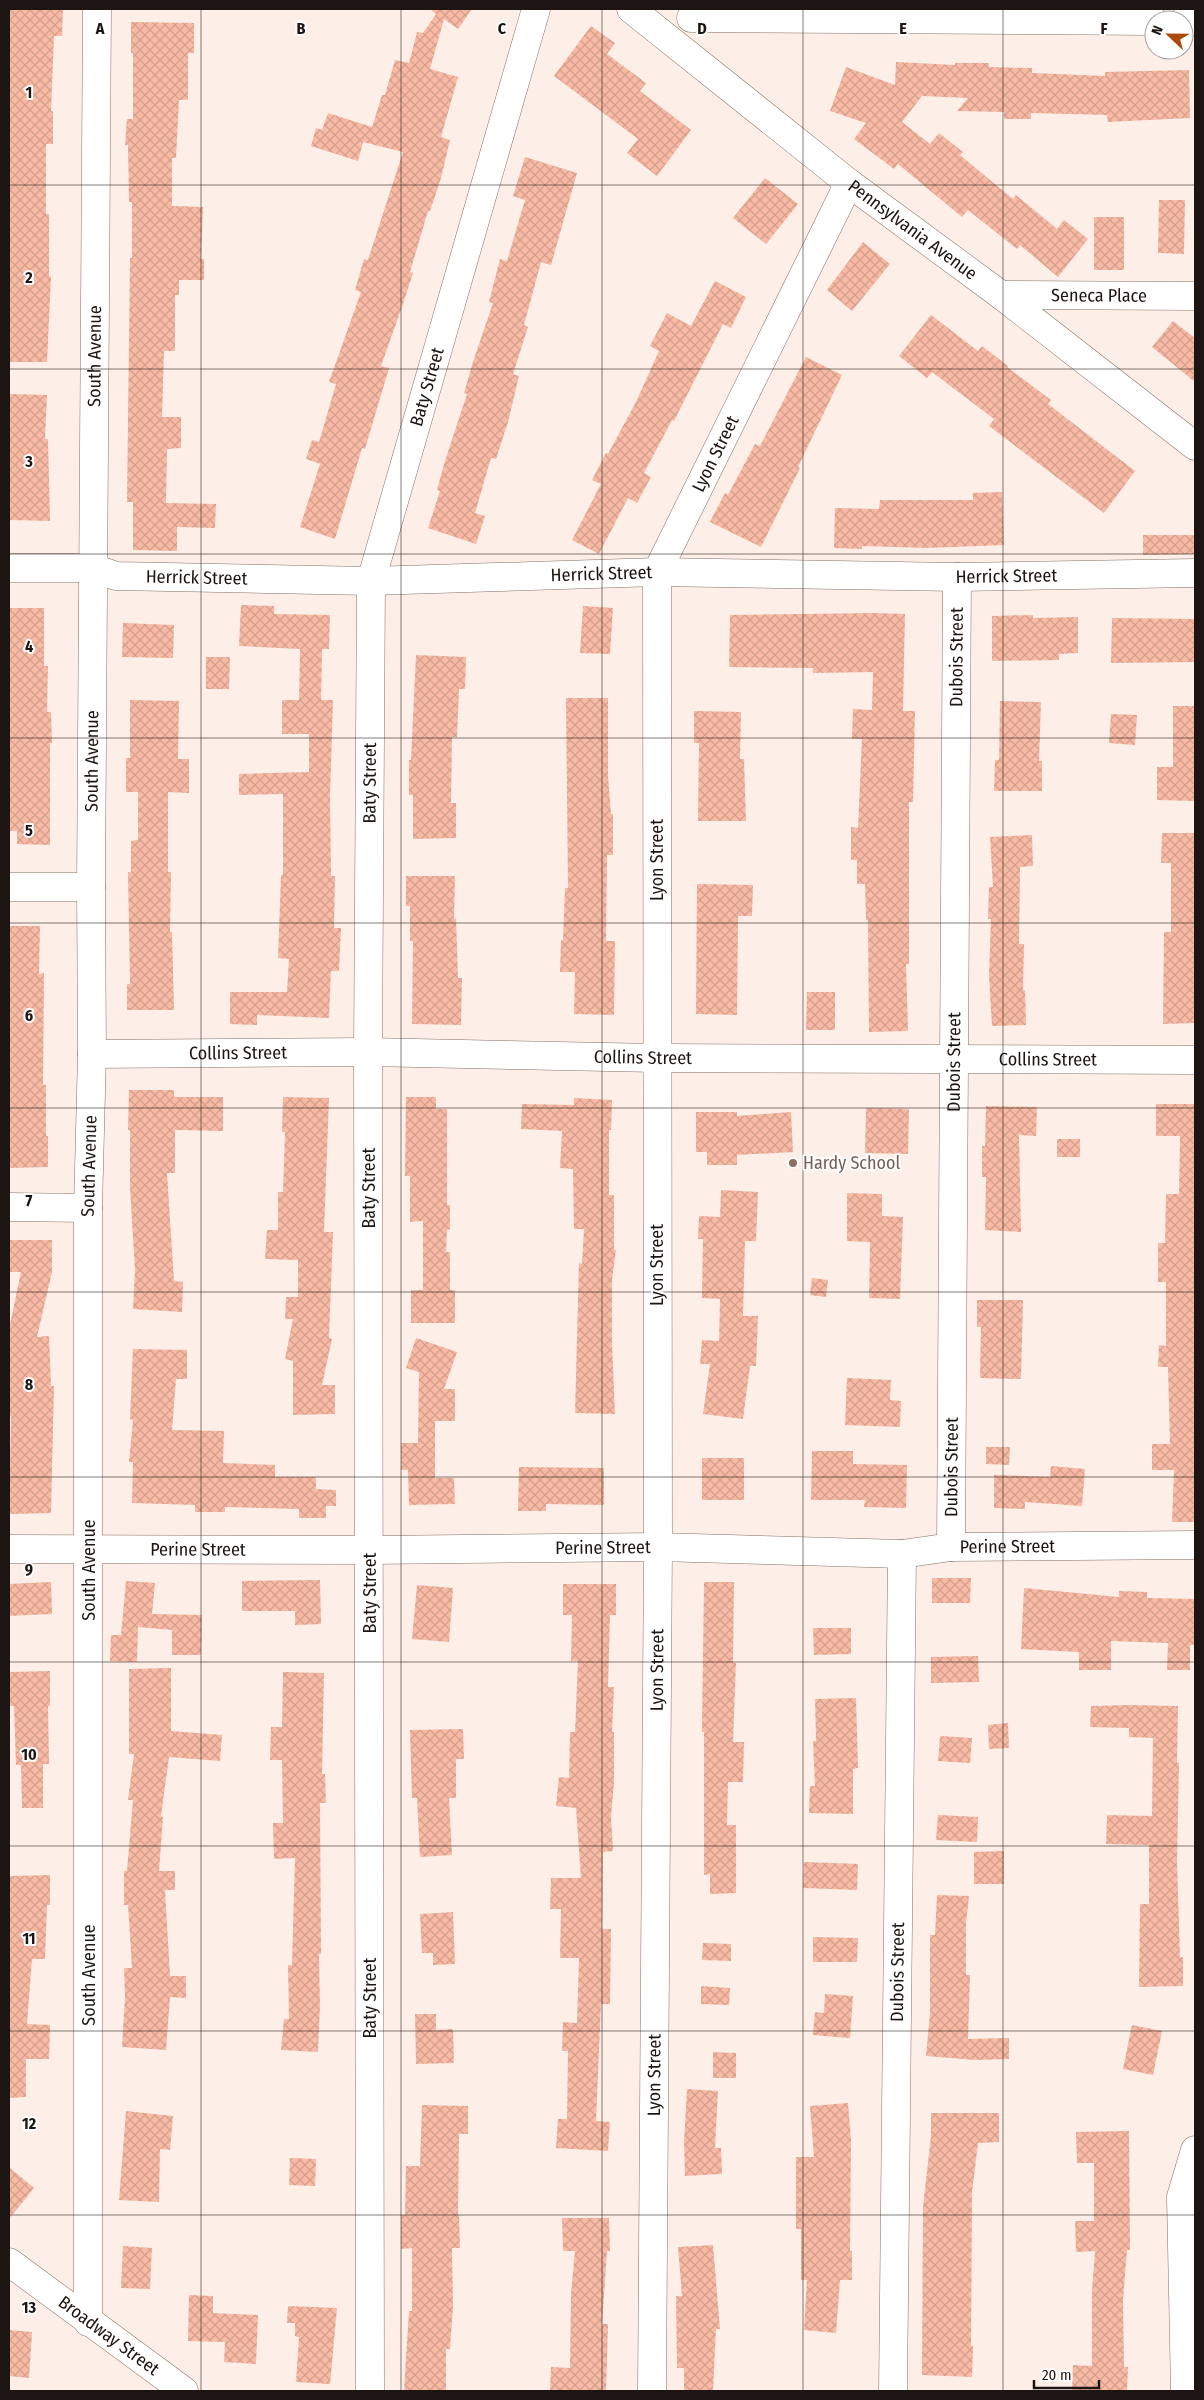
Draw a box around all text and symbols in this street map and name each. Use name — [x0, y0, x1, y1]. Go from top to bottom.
north arrow — [1144, 10, 1194, 60]
text: A — [95, 19, 105, 38]
text: B — [297, 19, 306, 38]
text: C — [498, 19, 507, 38]
text: D — [697, 19, 707, 38]
text: E — [899, 19, 907, 38]
text: F — [1100, 19, 1108, 38]
text: N — [1148, 23, 1167, 37]
text: 1 — [26, 83, 32, 102]
street label: Pennsylvania Avenue — [844, 175, 982, 285]
text: 2 — [24, 268, 33, 287]
street label: Seneca Place — [1051, 284, 1147, 307]
street label: South Avenue — [83, 305, 106, 407]
street label: Baty Street — [405, 345, 449, 429]
street label: Lyon Street — [687, 412, 744, 495]
text: 3 — [24, 452, 33, 471]
street label: Herrick Street — [550, 561, 653, 586]
street label: Herrick Street — [955, 564, 1058, 588]
street label: Herrick Street — [146, 566, 248, 590]
street label: Dubois Street — [945, 607, 968, 707]
text: 4 — [25, 637, 33, 656]
street label: South Avenue — [81, 710, 103, 812]
street label: Baty Street — [358, 742, 381, 824]
street label: Lyon Street — [646, 819, 668, 901]
text: 5 — [25, 821, 33, 840]
text: 6 — [25, 1006, 33, 1025]
street label: Dubois Street — [943, 1012, 965, 1112]
street label: Collins Street — [189, 1042, 287, 1064]
street label: Collins Street — [594, 1046, 692, 1069]
street label: Collins Street — [999, 1048, 1097, 1071]
street label: South Avenue — [77, 1115, 101, 1217]
street label: Baty Street — [358, 1147, 380, 1229]
place label: Hardy School — [803, 1152, 900, 1174]
marker: Hardy School — [787, 1157, 799, 1169]
text: 7 — [26, 1191, 33, 1210]
street label: Lyon Street — [646, 1224, 668, 1306]
text: 8 — [25, 1375, 34, 1394]
street label: Dubois Street — [940, 1417, 963, 1517]
street label: South Avenue — [78, 1519, 100, 1621]
street label: Perine Street — [960, 1535, 1055, 1558]
street label: Perine Street — [555, 1536, 651, 1559]
street label: Perine Street — [150, 1538, 246, 1561]
street label: Baty Street — [359, 1552, 381, 1634]
text: 9 — [25, 1560, 33, 1579]
street label: Lyon Street — [646, 1629, 668, 1711]
text: 10 — [21, 1745, 37, 1764]
street label: Dubois Street — [886, 1922, 909, 2022]
street label: South Avenue — [78, 1924, 100, 2026]
text: 11 — [22, 1929, 36, 1948]
street label: Baty Street — [359, 1957, 381, 2039]
street label: Lyon Street — [643, 2034, 666, 2116]
text: 12 — [22, 2114, 37, 2133]
street label: Broadway Street — [54, 2291, 164, 2380]
text: 13 — [22, 2298, 37, 2317]
scale bar — [1034, 2358, 1099, 2390]
text: 20 m — [1042, 2366, 1072, 2384]

